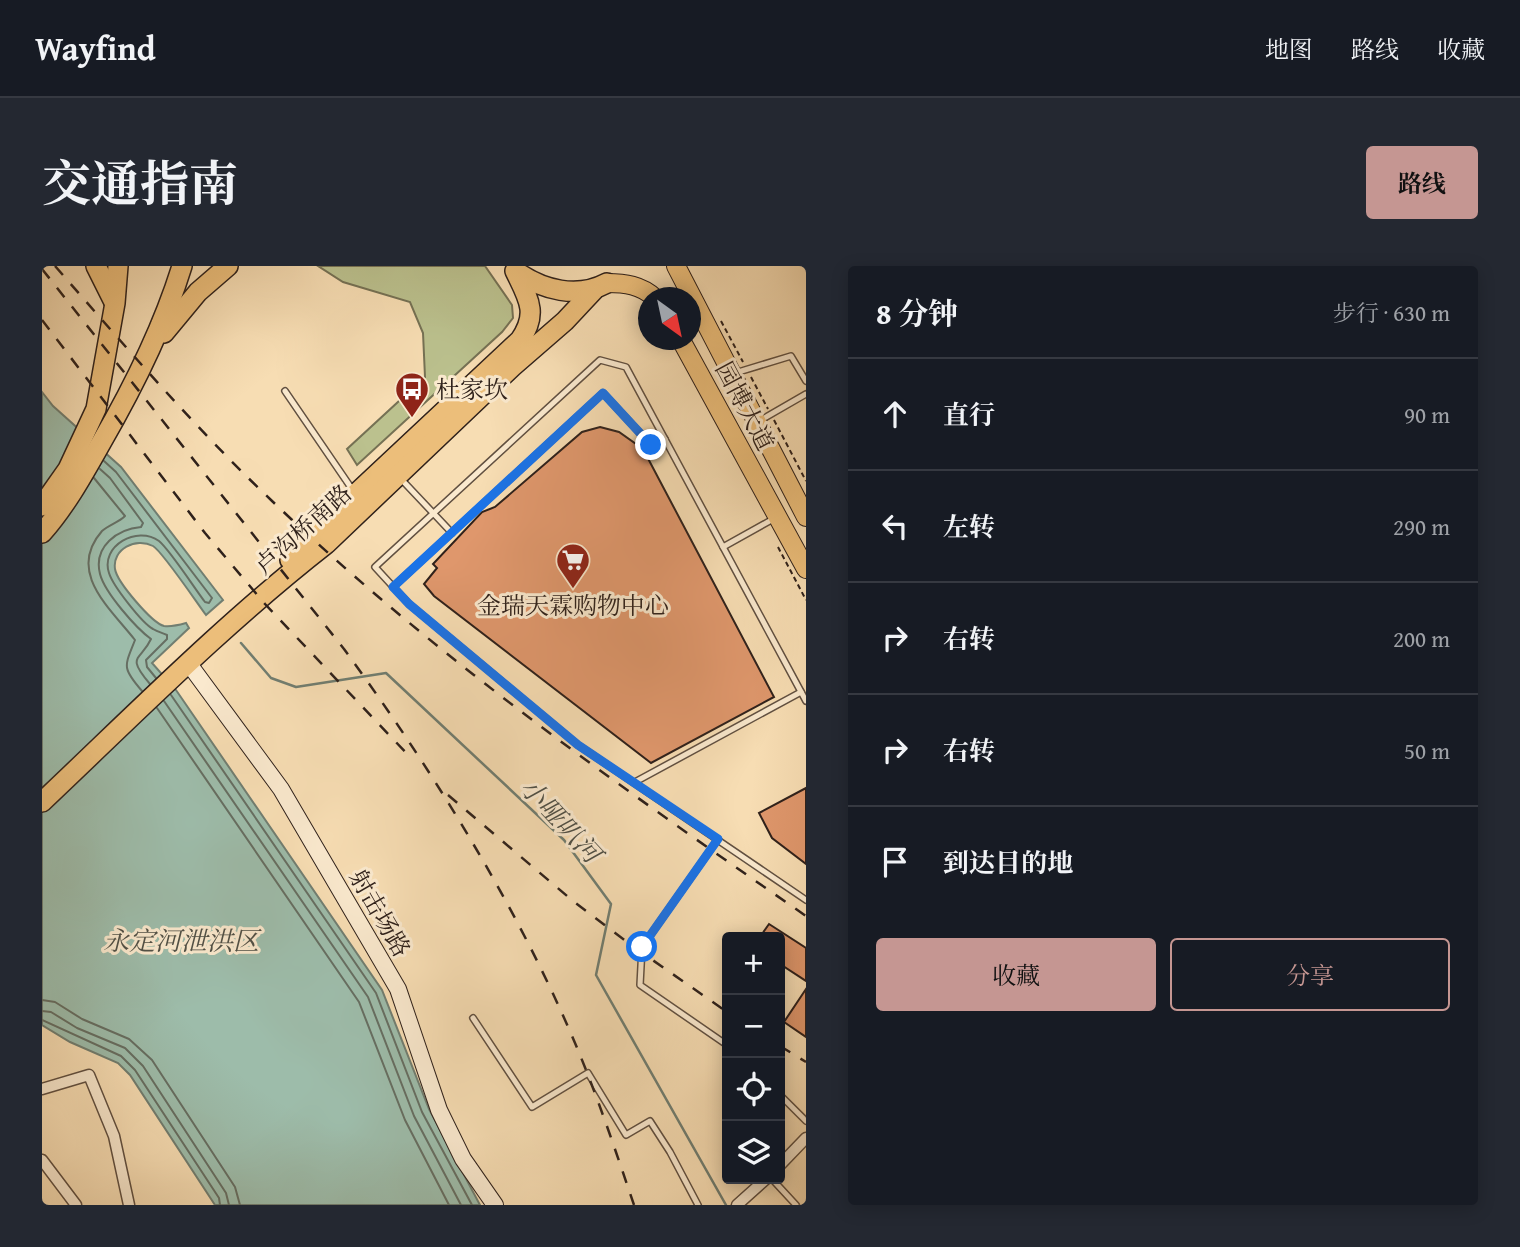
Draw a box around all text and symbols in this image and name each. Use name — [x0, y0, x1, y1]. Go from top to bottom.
text: Wayfind — [35, 24, 156, 72]
text: 地图 — [1265, 32, 1313, 67]
text: 路线 — [1351, 32, 1399, 67]
text: 收藏 — [1437, 32, 1485, 67]
button: 路线 — [1366, 146, 1478, 219]
text: 交通指南 — [42, 147, 238, 219]
north arrow — [638, 287, 701, 350]
text: 8 分钟 — [876, 291, 958, 335]
text: 步行 · 630 m — [1333, 296, 1450, 329]
street label: 园博大道 — [707, 355, 783, 457]
bus stop icon: 杜家坎 — [393, 370, 431, 419]
place label: 杜家坎 — [436, 372, 508, 407]
icon: ahead — [876, 395, 914, 433]
text: 直行 — [943, 395, 995, 434]
text: 90 m — [1404, 398, 1450, 431]
route end — [635, 429, 666, 460]
street label: 卢沟桥南路 — [247, 476, 359, 582]
icon: left — [876, 507, 914, 545]
text: 左转 — [943, 507, 995, 546]
text: 290 m — [1393, 510, 1450, 543]
supermarket icon: 金瑞天霖购物中心 — [554, 541, 592, 590]
place label: 金瑞天霖购物中心 — [477, 588, 669, 623]
icon: right — [876, 619, 914, 657]
text: 右转 — [943, 619, 995, 658]
text: 200 m — [1393, 622, 1450, 655]
icon: right — [876, 731, 914, 769]
text: 右转 — [943, 731, 995, 770]
text: 50 m — [1404, 734, 1450, 767]
water label: 小哑叭河 — [511, 769, 613, 874]
icon: arrive — [876, 843, 914, 881]
text: 到达目的地 — [943, 843, 1073, 882]
street label: 射击场路 — [341, 863, 419, 963]
water label: 永定河泄洪区 — [103, 921, 262, 960]
route start — [626, 931, 657, 962]
map controls — [722, 932, 785, 1184]
button: + — [722, 932, 785, 995]
button: 收藏 — [876, 938, 1156, 1011]
button: 分享 — [1170, 938, 1450, 1011]
button: − — [722, 995, 785, 1058]
button: locate — [722, 1058, 785, 1121]
button: layers — [722, 1121, 785, 1184]

